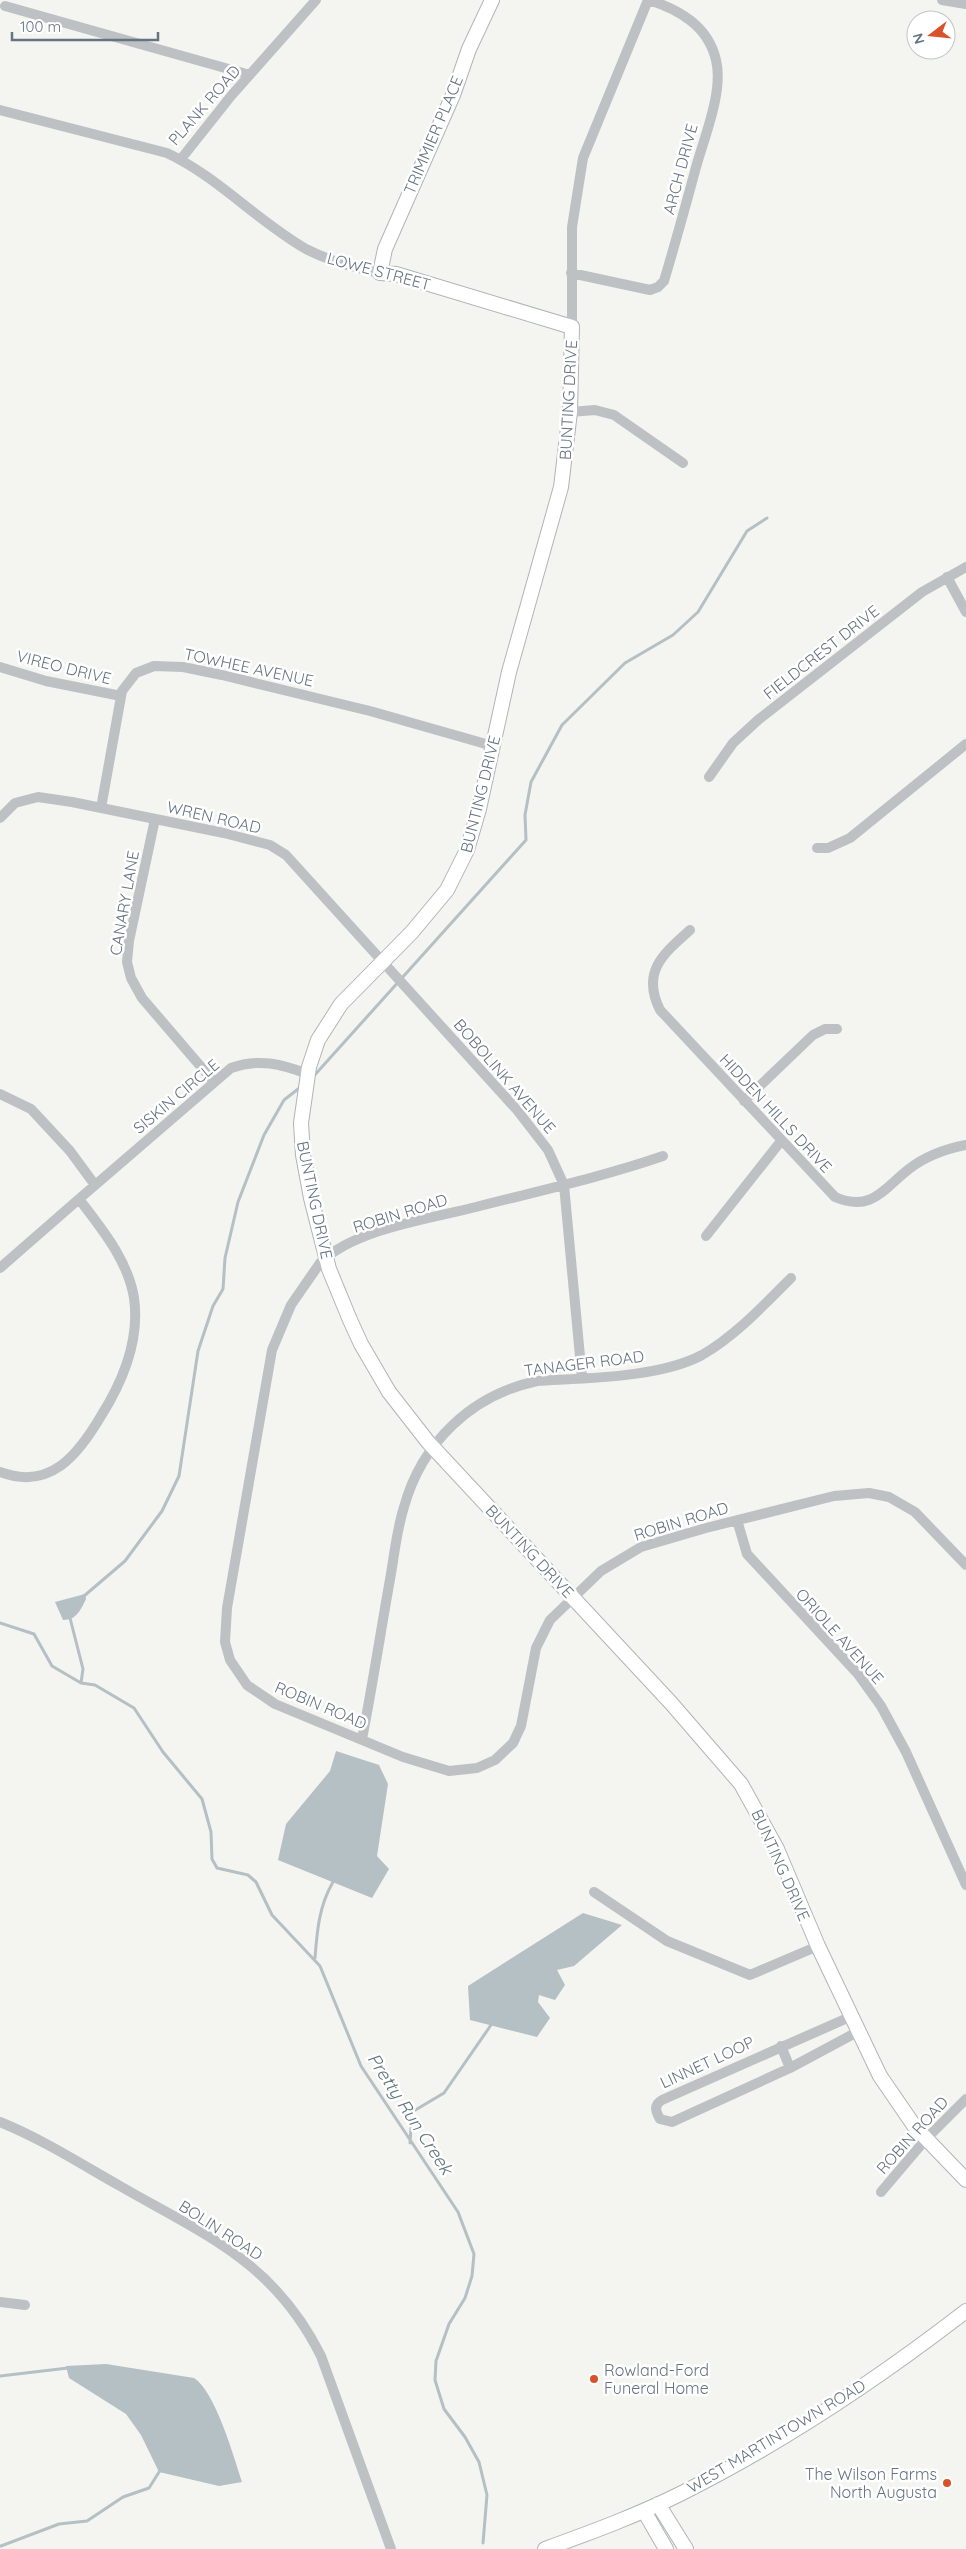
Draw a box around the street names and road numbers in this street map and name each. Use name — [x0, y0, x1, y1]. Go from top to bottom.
street label: PLANK ROAD — [164, 61, 244, 149]
street label: TRIMMIER PLACE — [399, 73, 467, 197]
street label: ARCH DRIVE — [658, 121, 702, 217]
street label: LOWE STREET — [325, 248, 433, 295]
street label: BUNTING DRIVE — [555, 339, 581, 461]
street label: FIELDCREST DRIVE — [759, 601, 883, 703]
street label: TOWHEE AVENUE — [182, 644, 316, 690]
street label: VIREO DRIVE — [15, 646, 113, 688]
street label: BUNTING DRIVE — [456, 733, 504, 855]
street label: WREN ROAD — [165, 796, 263, 838]
street label: CANARY LANE — [105, 849, 143, 957]
street label: BOBOLINK AVENUE — [450, 1015, 560, 1137]
street label: HIDDEN HILLS DRIVE — [716, 1049, 836, 1177]
street label: SISKIN CIRCLE — [129, 1054, 223, 1138]
street label: BUNTING DRIVE — [293, 1139, 337, 1261]
street label: ROBIN ROAD — [350, 1189, 450, 1237]
street label: TANAGER ROAD — [523, 1346, 645, 1380]
street label: ROBIN ROAD — [631, 1497, 731, 1545]
street label: BUNTING DRIVE — [482, 1500, 578, 1602]
street label: ORIOLE AVENUE — [792, 1584, 888, 1688]
street label: ROBIN ROAD — [272, 1677, 370, 1733]
street label: BUNTING DRIVE — [747, 1806, 815, 1924]
street label: LINNET LOOP — [657, 2032, 757, 2092]
street label: ROBIN ROAD — [872, 2092, 952, 2178]
street label: BOLIN ROAD — [175, 2196, 267, 2264]
street label: WEST MARTINTOWN ROAD — [683, 2375, 869, 2497]

